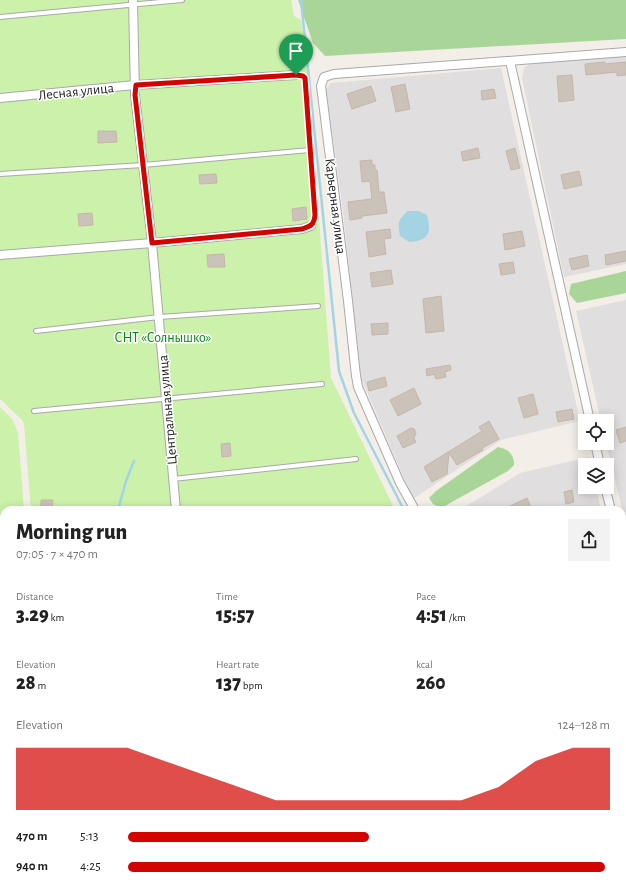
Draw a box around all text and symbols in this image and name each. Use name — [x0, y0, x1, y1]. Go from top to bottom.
pin — [279, 34, 313, 75]
icon: arrive — [285, 40, 307, 62]
street label: Лесная улица — [38, 81, 115, 103]
street label: Карьерная улица — [322, 157, 348, 256]
park label: СНТ «Солнышко» — [115, 331, 211, 345]
street label: Центральная улица — [156, 354, 180, 465]
map controls — [578, 414, 614, 494]
button: locate — [578, 414, 614, 450]
button: layers — [578, 458, 614, 494]
button: share — [568, 519, 610, 561]
text: Morning run — [16, 521, 127, 543]
text: 07:05 · 7 × 470 m — [16, 548, 98, 561]
text: Distance — [16, 591, 53, 602]
text: Time — [216, 591, 238, 602]
text: Pace — [416, 591, 436, 602]
text: 3.29 — [16, 605, 49, 625]
text: 15:57 — [216, 605, 254, 625]
text: 4:51 — [416, 605, 447, 625]
text: km — [49, 612, 64, 623]
text: /km — [447, 612, 466, 623]
text: Elevation — [16, 659, 56, 670]
text: Heart rate — [216, 659, 259, 670]
text: kcal — [416, 659, 433, 670]
text: 28 — [16, 673, 36, 693]
text: 137 — [216, 673, 241, 693]
text: 260 — [416, 673, 446, 693]
text: m — [36, 680, 46, 691]
text: bpm — [241, 680, 263, 691]
text: Elevation — [16, 719, 63, 732]
text: 124–128 m — [558, 719, 610, 732]
text: 470 m — [16, 830, 47, 843]
text: 5:13 — [80, 830, 98, 843]
text: 940 m — [16, 860, 48, 873]
text: 4:25 — [80, 860, 101, 873]

